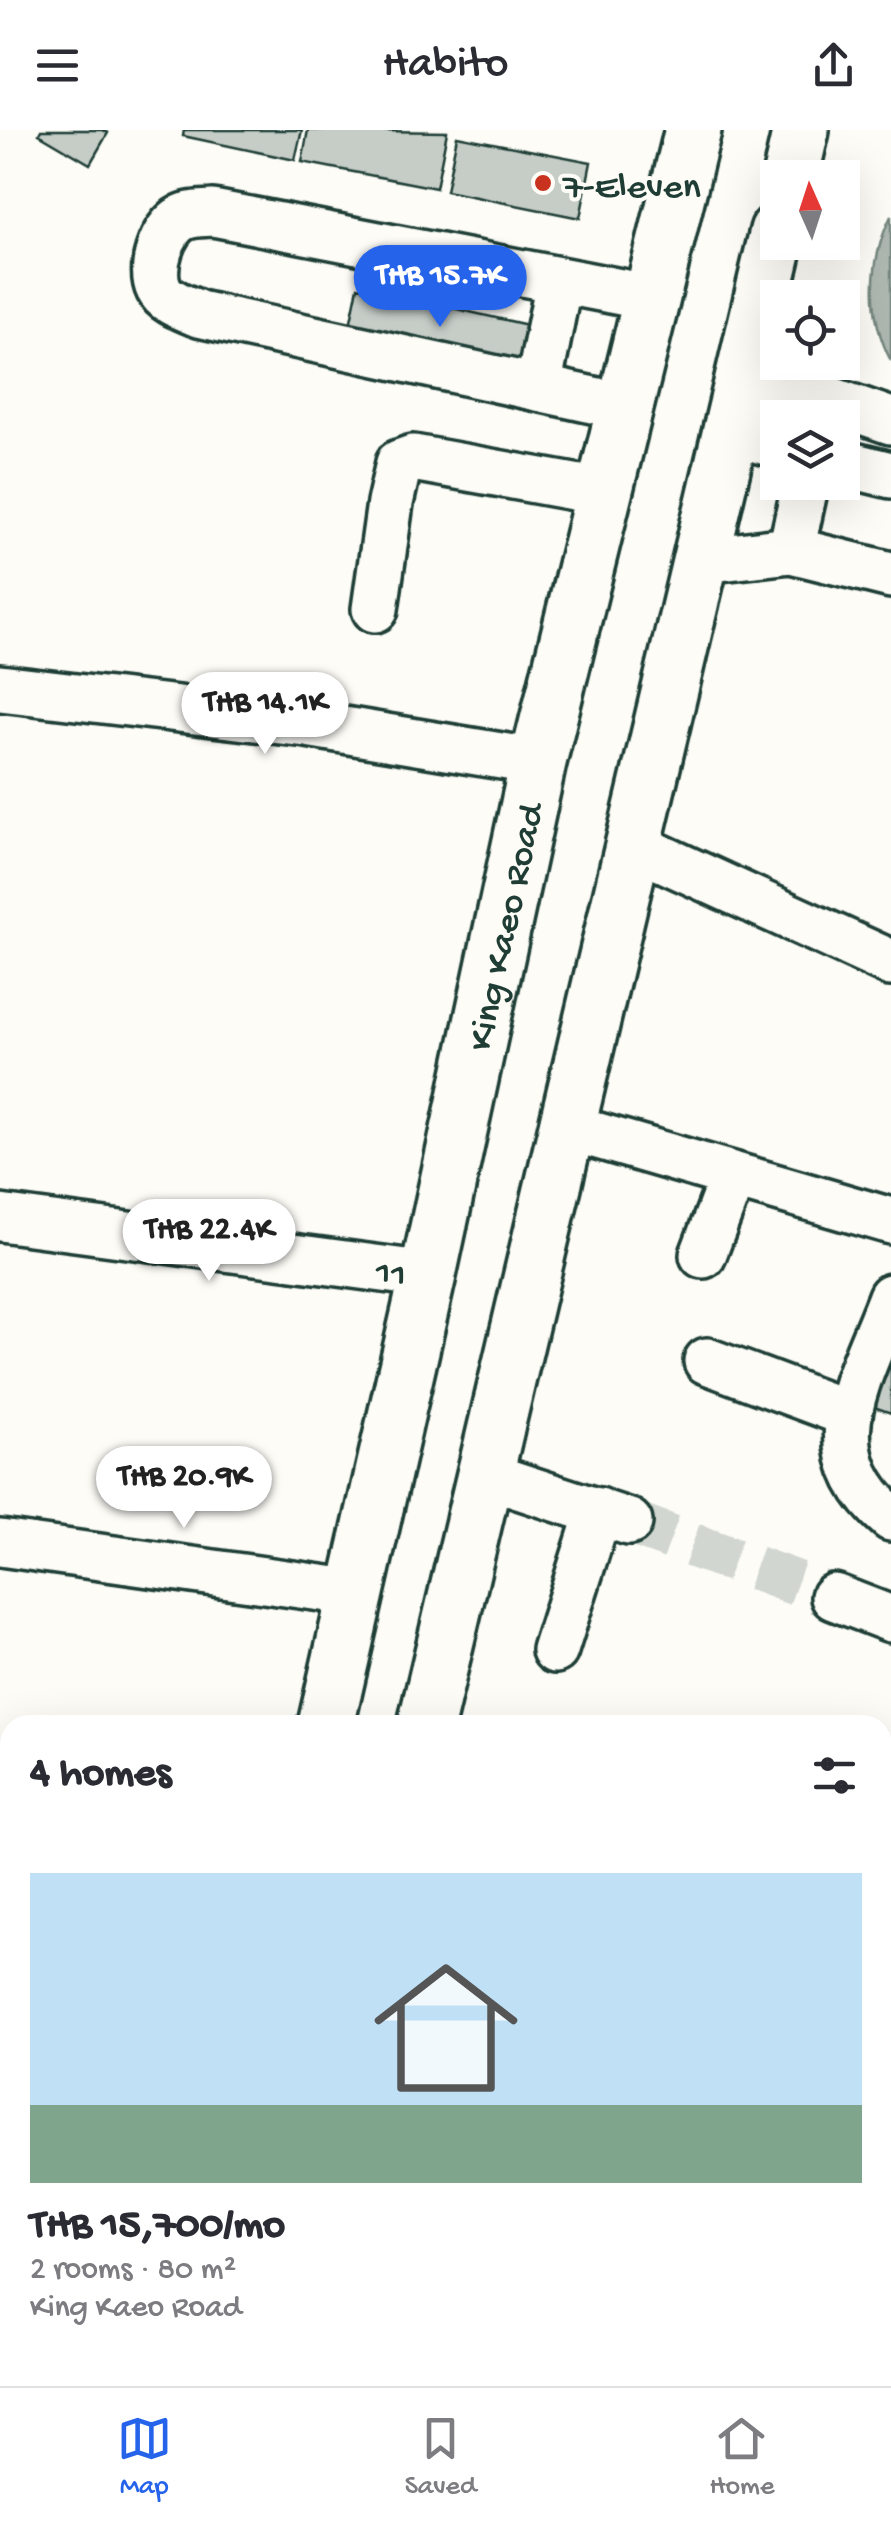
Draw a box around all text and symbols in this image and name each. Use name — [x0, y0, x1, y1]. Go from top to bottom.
icon: menu — [30, 38, 85, 93]
icon: share — [806, 38, 861, 93]
text: Habito — [383, 39, 508, 92]
north arrow — [760, 160, 860, 260]
map controls — [760, 160, 860, 500]
place label: 7-Eleven — [562, 167, 701, 211]
marker: 7-Eleven — [532, 172, 554, 194]
pin: THB 15.7K — [326, 245, 554, 330]
text: THB 15.7K — [376, 258, 504, 296]
button: locate — [760, 280, 860, 380]
button: layers — [760, 400, 860, 500]
pin: THB 14.1K — [151, 672, 379, 757]
text: THB 14.1K — [203, 685, 327, 723]
street label: King Kaeo Road — [461, 797, 557, 1055]
pin: THB 22.4K — [95, 1199, 323, 1284]
text: THB 22.4K — [145, 1212, 273, 1250]
street label: 11 — [372, 1252, 409, 1300]
pin: THB 20.9K — [70, 1446, 298, 1531]
text: THB 20.9K — [118, 1459, 250, 1497]
icon: filters — [807, 1748, 862, 1803]
text: 4 homes — [30, 1751, 171, 1800]
icon: home — [356, 1938, 536, 2118]
text: THB 15,700/mo — [30, 2203, 285, 2252]
text: 2 rooms · 80 m² — [30, 2252, 236, 2290]
text: King Kaeo Road — [30, 2290, 242, 2328]
tab: Map — [117, 2411, 172, 2504]
tab: Saved — [405, 2411, 476, 2504]
tab: Home — [710, 2411, 774, 2504]

